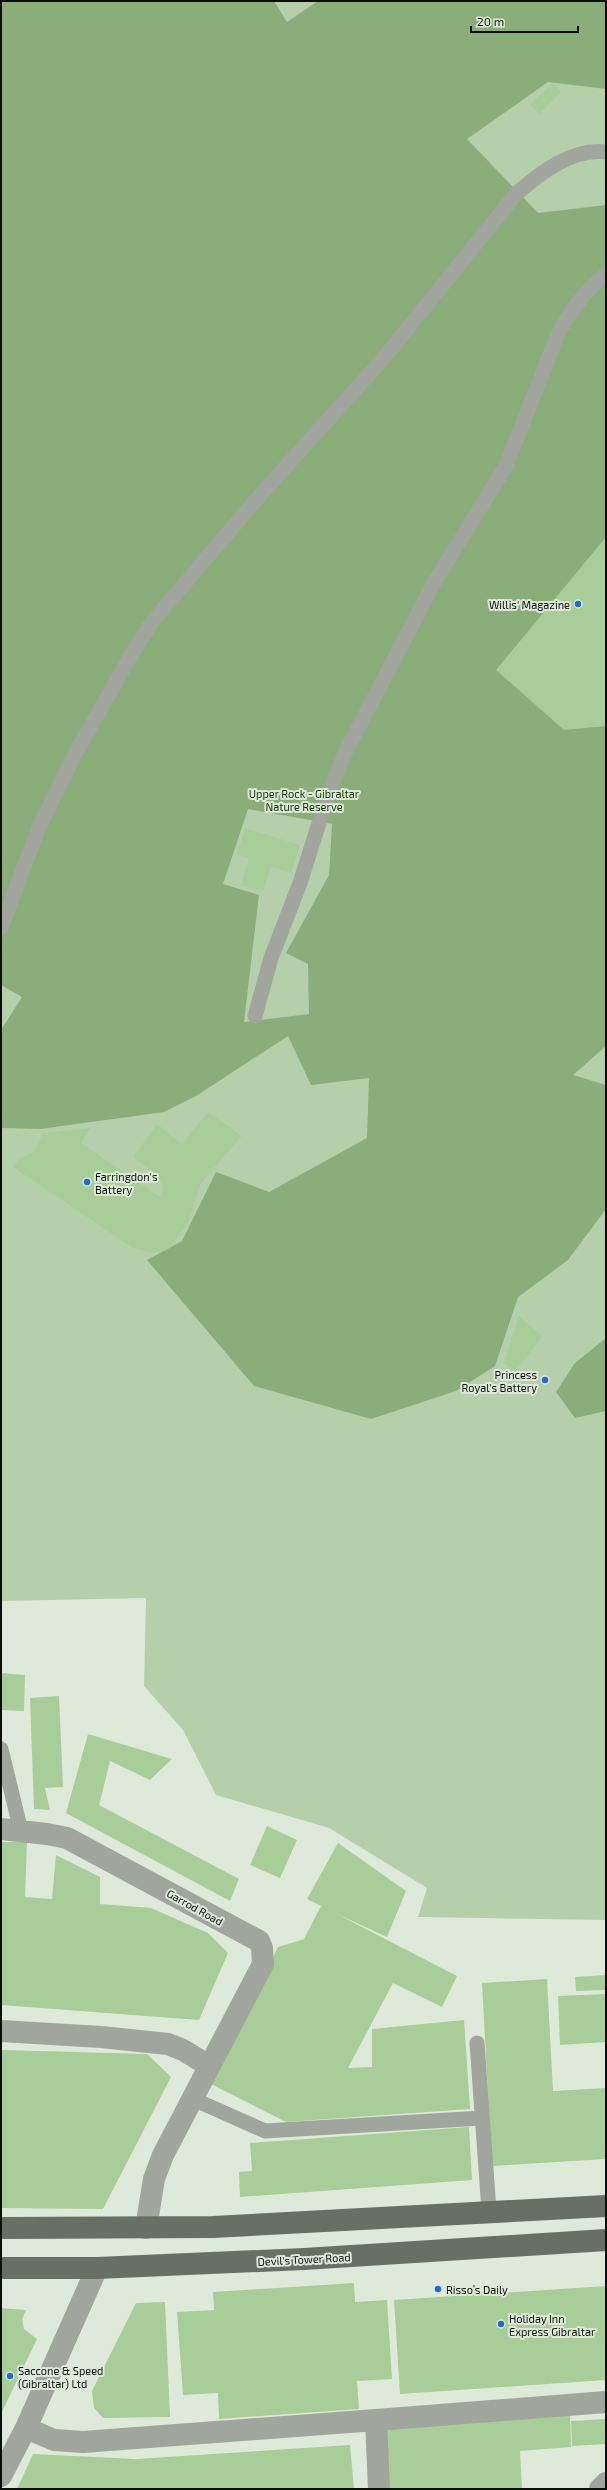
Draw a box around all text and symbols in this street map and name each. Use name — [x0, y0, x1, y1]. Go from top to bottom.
scale bar — [471, 8, 578, 34]
text: 20 m — [477, 14, 504, 28]
place label: Willis' Magazine — [489, 598, 570, 611]
marker: Willis' Magazine — [573, 599, 583, 609]
park label: Upper Rock - Gibraltar Nature Reserve — [249, 787, 360, 813]
place label: Farringdon's Battery — [95, 1170, 158, 1196]
marker: Farringdon's Battery — [82, 1177, 92, 1187]
place label: Princess Royal's Battery — [462, 1368, 537, 1394]
marker: Princess Royal's Battery — [540, 1375, 550, 1385]
street label: Garrod Road — [165, 1886, 225, 1928]
street label: Devil's Tower Road — [257, 2250, 351, 2268]
place label: Risso’s Daily — [446, 2283, 508, 2296]
marker: Risso’s Daily — [433, 2284, 443, 2294]
place label: Holiday Inn Express Gibraltar — [509, 2312, 596, 2338]
marker: Holiday Inn Express Gibraltar — [496, 2319, 506, 2329]
place label: Saccone & Speed (Gibraltar) Ltd — [18, 2364, 103, 2390]
marker: Saccone & Speed (Gibraltar) Ltd — [5, 2371, 15, 2381]

